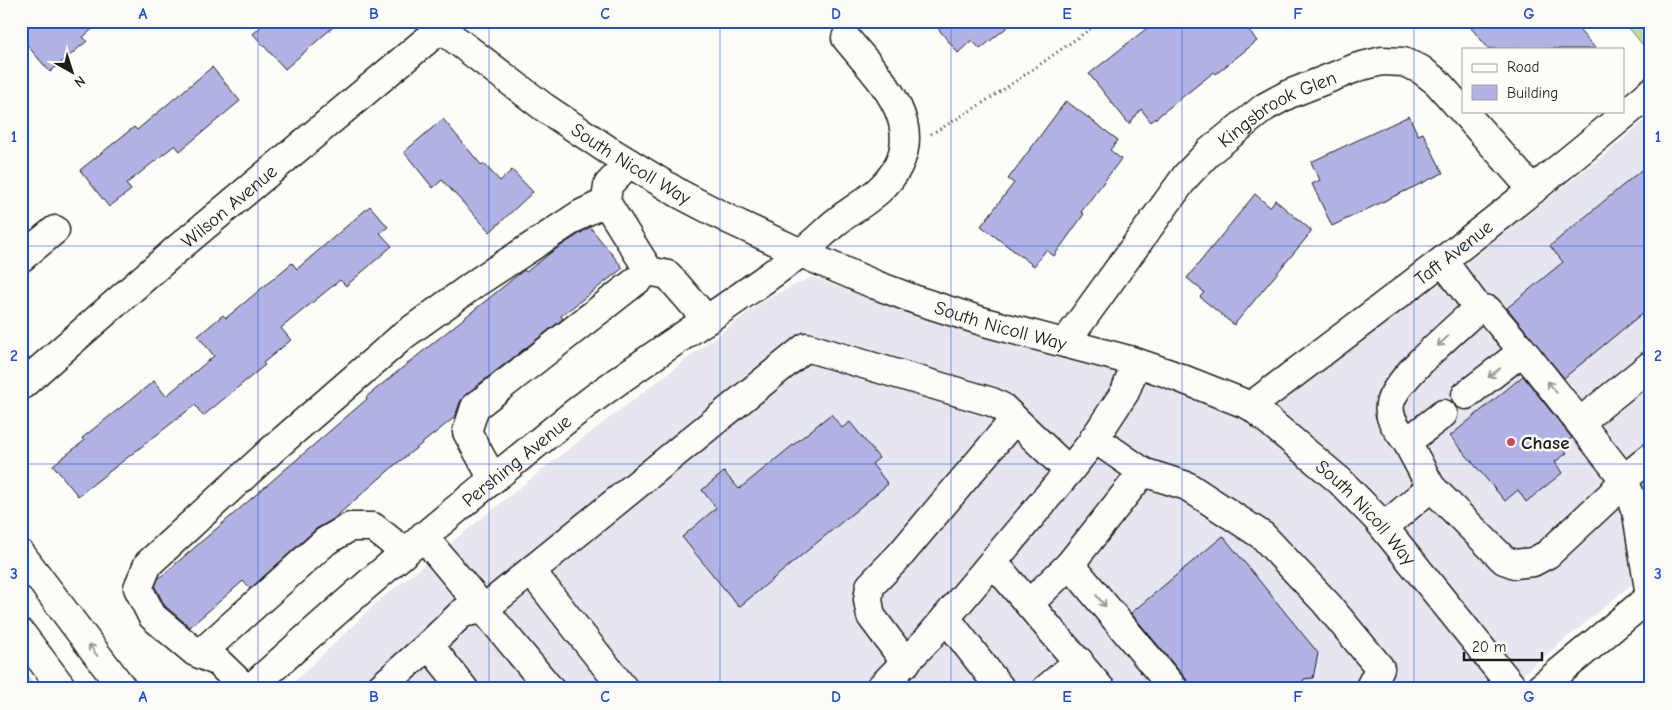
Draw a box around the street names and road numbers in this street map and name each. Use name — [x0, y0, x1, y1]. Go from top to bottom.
street label: Kingsbrook Glen — [1214, 67, 1340, 152]
street label: South Nicoll Way — [567, 119, 695, 210]
street label: Wilson Avenue — [177, 160, 282, 253]
street label: Taft Avenue — [1410, 216, 1497, 290]
street label: South Nicoll Way — [932, 297, 1070, 355]
street label: Pershing Avenue — [458, 410, 576, 512]
street label: South Nicoll Way — [1311, 455, 1420, 570]

